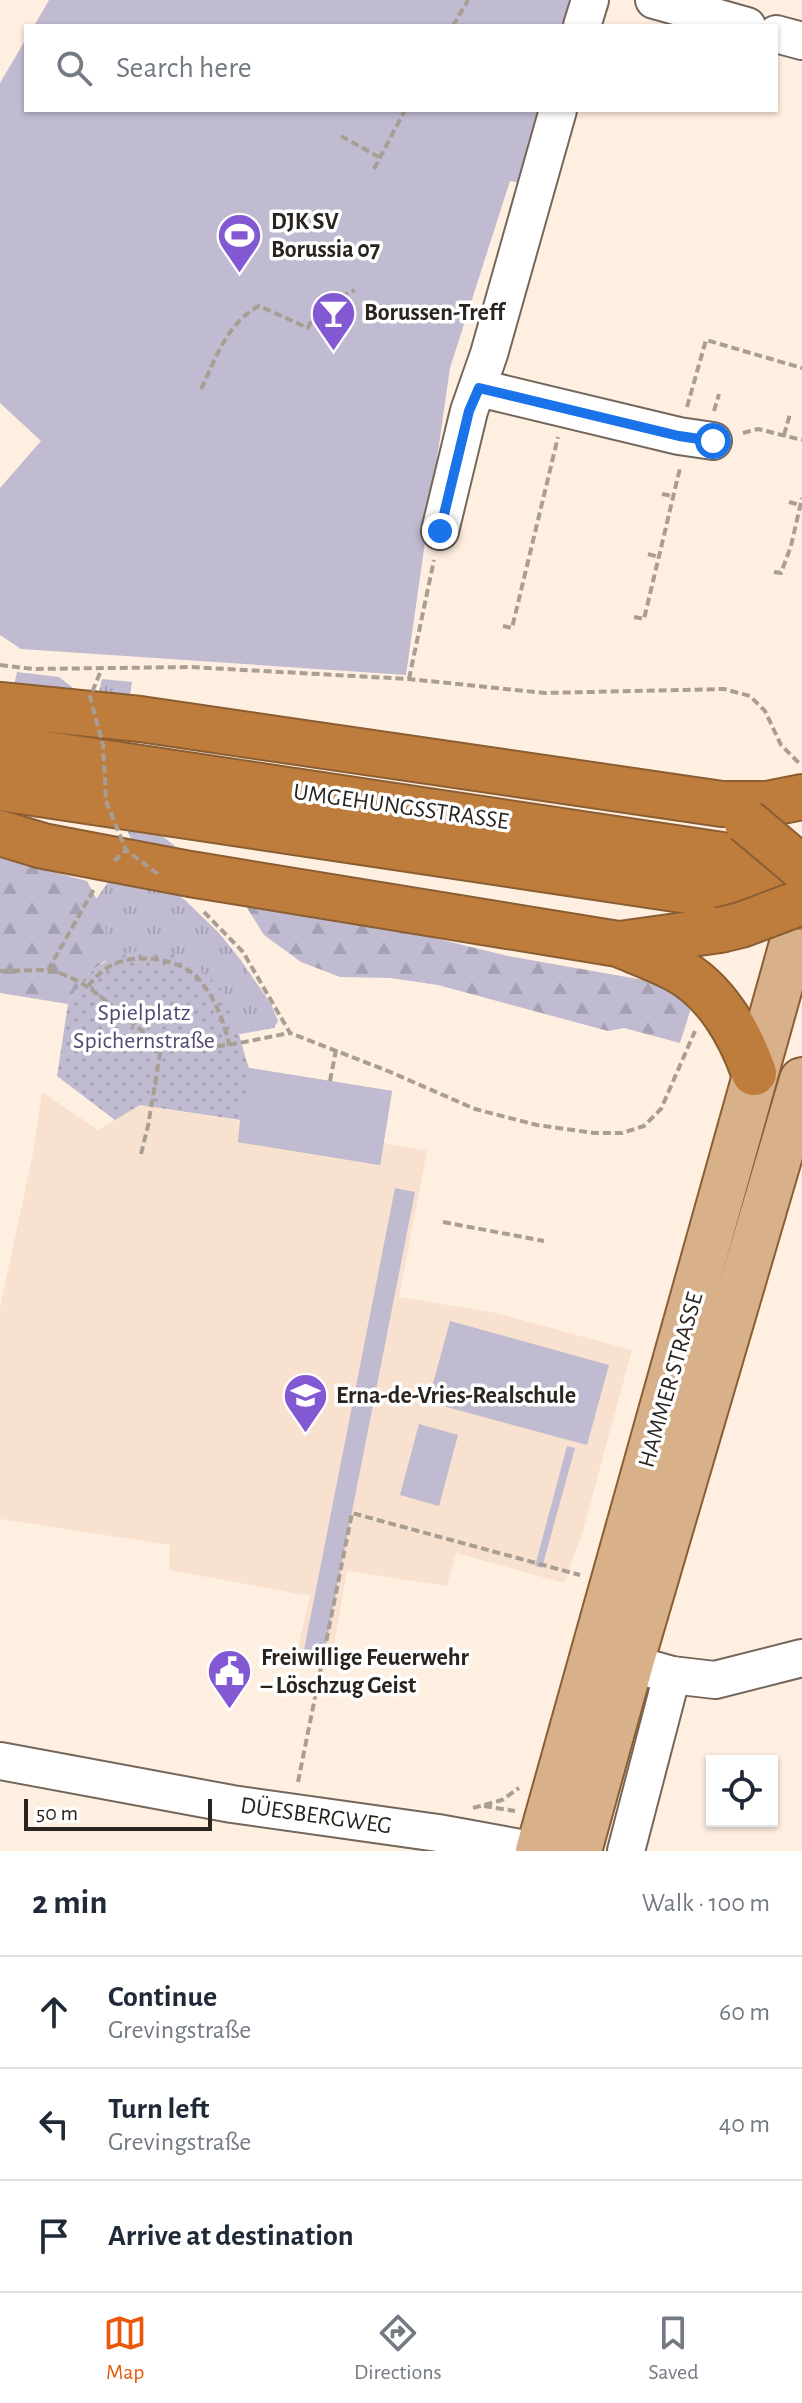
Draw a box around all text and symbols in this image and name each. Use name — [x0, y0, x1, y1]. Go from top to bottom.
search box — [24, 24, 778, 112]
icon: search — [52, 46, 96, 90]
text: Search here — [116, 53, 252, 83]
place label: DJK SV Borussia 07 — [271, 210, 380, 262]
sports icon: DJK SV Borussia 07 — [216, 212, 264, 275]
bar icon: Borussen-Treff — [309, 289, 357, 352]
place label: Borussen-Treff — [364, 301, 507, 325]
route start — [695, 423, 731, 459]
route end — [422, 513, 458, 549]
street label: UMGEHUNGSSTRASSE — [292, 780, 511, 834]
park label: Spielplatz Spichernstraße — [73, 1001, 215, 1053]
street label: HAMMER STRASSE — [635, 1289, 708, 1470]
school or university icon: Erna-de-Vries-Realschule — [281, 1372, 329, 1435]
place label: Erna-de-Vries-Realschule — [336, 1384, 576, 1408]
place label: Freiwillige Feuerwehr – Löschzug Geist — [260, 1646, 469, 1698]
public building icon: Freiwillige Feuerwehr – Löschzug Geist — [206, 1648, 254, 1711]
map controls — [706, 1755, 778, 1827]
button: locate — [706, 1755, 778, 1827]
street label: DÜESBERGWEG — [239, 1793, 393, 1838]
scale bar — [24, 1795, 212, 1831]
text: 50 m — [36, 1802, 78, 1824]
text: 2 min — [32, 1886, 107, 1920]
text: Walk · 100 m — [642, 1890, 770, 1916]
text: Continue — [108, 1982, 217, 2012]
icon: ahead — [32, 1990, 76, 2034]
text: 60 m — [719, 1999, 770, 2025]
text: Grevingstraße — [108, 2017, 251, 2043]
text: Turn left — [108, 2094, 209, 2124]
icon: left — [32, 2102, 76, 2146]
text: 40 m — [719, 2111, 770, 2137]
text: Grevingstraße — [108, 2129, 251, 2155]
icon: arrive — [32, 2214, 76, 2258]
text: Arrive at destination — [108, 2221, 354, 2251]
tab: Map — [103, 2311, 147, 2385]
tab: Directions — [354, 2311, 442, 2385]
tab: Saved — [648, 2311, 699, 2385]

